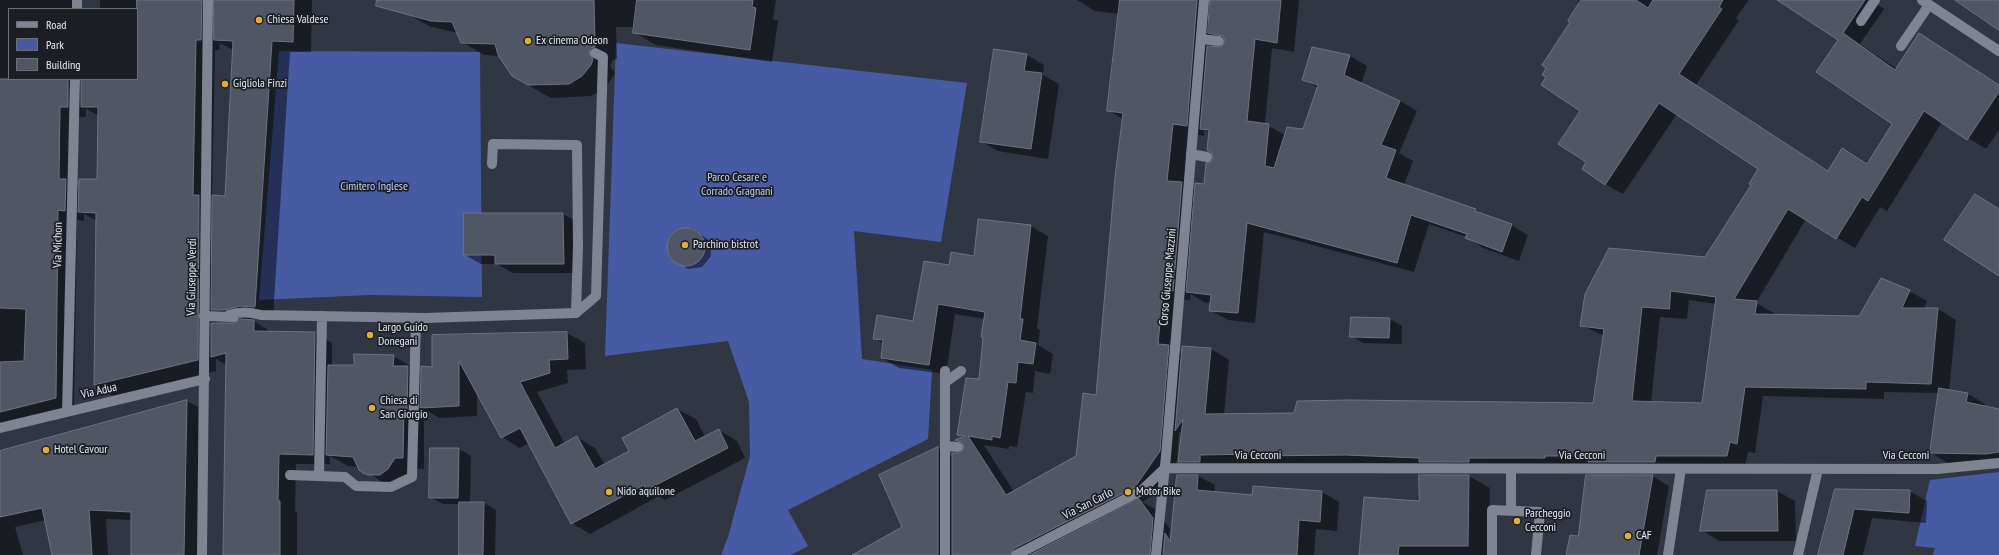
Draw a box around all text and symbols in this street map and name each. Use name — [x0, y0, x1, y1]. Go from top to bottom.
legend — [8, 8, 138, 80]
place label: Chiesa Valdese — [267, 13, 329, 27]
marker: Chiesa Valdese — [254, 15, 264, 25]
text: Road — [46, 17, 66, 32]
place label: Ex cinema Odeon — [536, 34, 608, 48]
marker: Ex cinema Odeon — [523, 36, 533, 46]
text: Park — [46, 37, 64, 52]
text: Building — [46, 57, 81, 72]
place label: Gigliola Finzi — [233, 77, 287, 91]
marker: Gigliola Finzi — [220, 79, 230, 89]
park label: Parco Cesare e Corrado Gragnani — [701, 171, 773, 199]
park label: Cimitero Inglese — [340, 180, 408, 194]
street label: Via Michon — [50, 222, 66, 268]
street label: Corso Giuseppe Mazzini — [1157, 228, 1179, 326]
street label: Via Giuseppe Verdi — [184, 238, 200, 316]
place label: Parchino bistrot — [693, 238, 758, 252]
marker: Parchino bistrot — [680, 240, 690, 250]
place label: Largo Guido Donegani — [378, 321, 428, 349]
marker: Largo Guido Donegani — [365, 330, 375, 340]
street label: Via Adua — [80, 380, 118, 402]
place label: Chiesa di San Giorgio — [380, 394, 428, 422]
marker: Chiesa di San Giorgio — [367, 403, 377, 413]
place label: Hotel Cavour — [54, 443, 108, 457]
marker: Hotel Cavour — [41, 445, 51, 455]
street label: Via Cecconi — [1235, 449, 1281, 463]
street label: Via Cecconi — [1559, 449, 1605, 463]
street label: Via Cecconi — [1883, 449, 1929, 463]
place label: Nido aquilone — [617, 485, 675, 499]
street label: Via San Carlo — [1060, 485, 1116, 523]
place label: Motor Bike — [1136, 485, 1181, 499]
marker: Nido aquilone — [604, 487, 614, 497]
marker: Motor Bike — [1123, 487, 1133, 497]
place label: Parcheggio Cecconi — [1525, 507, 1571, 535]
marker: Parcheggio Cecconi — [1512, 516, 1522, 526]
place label: CAF — [1636, 529, 1652, 543]
marker: CAF — [1623, 531, 1633, 541]

